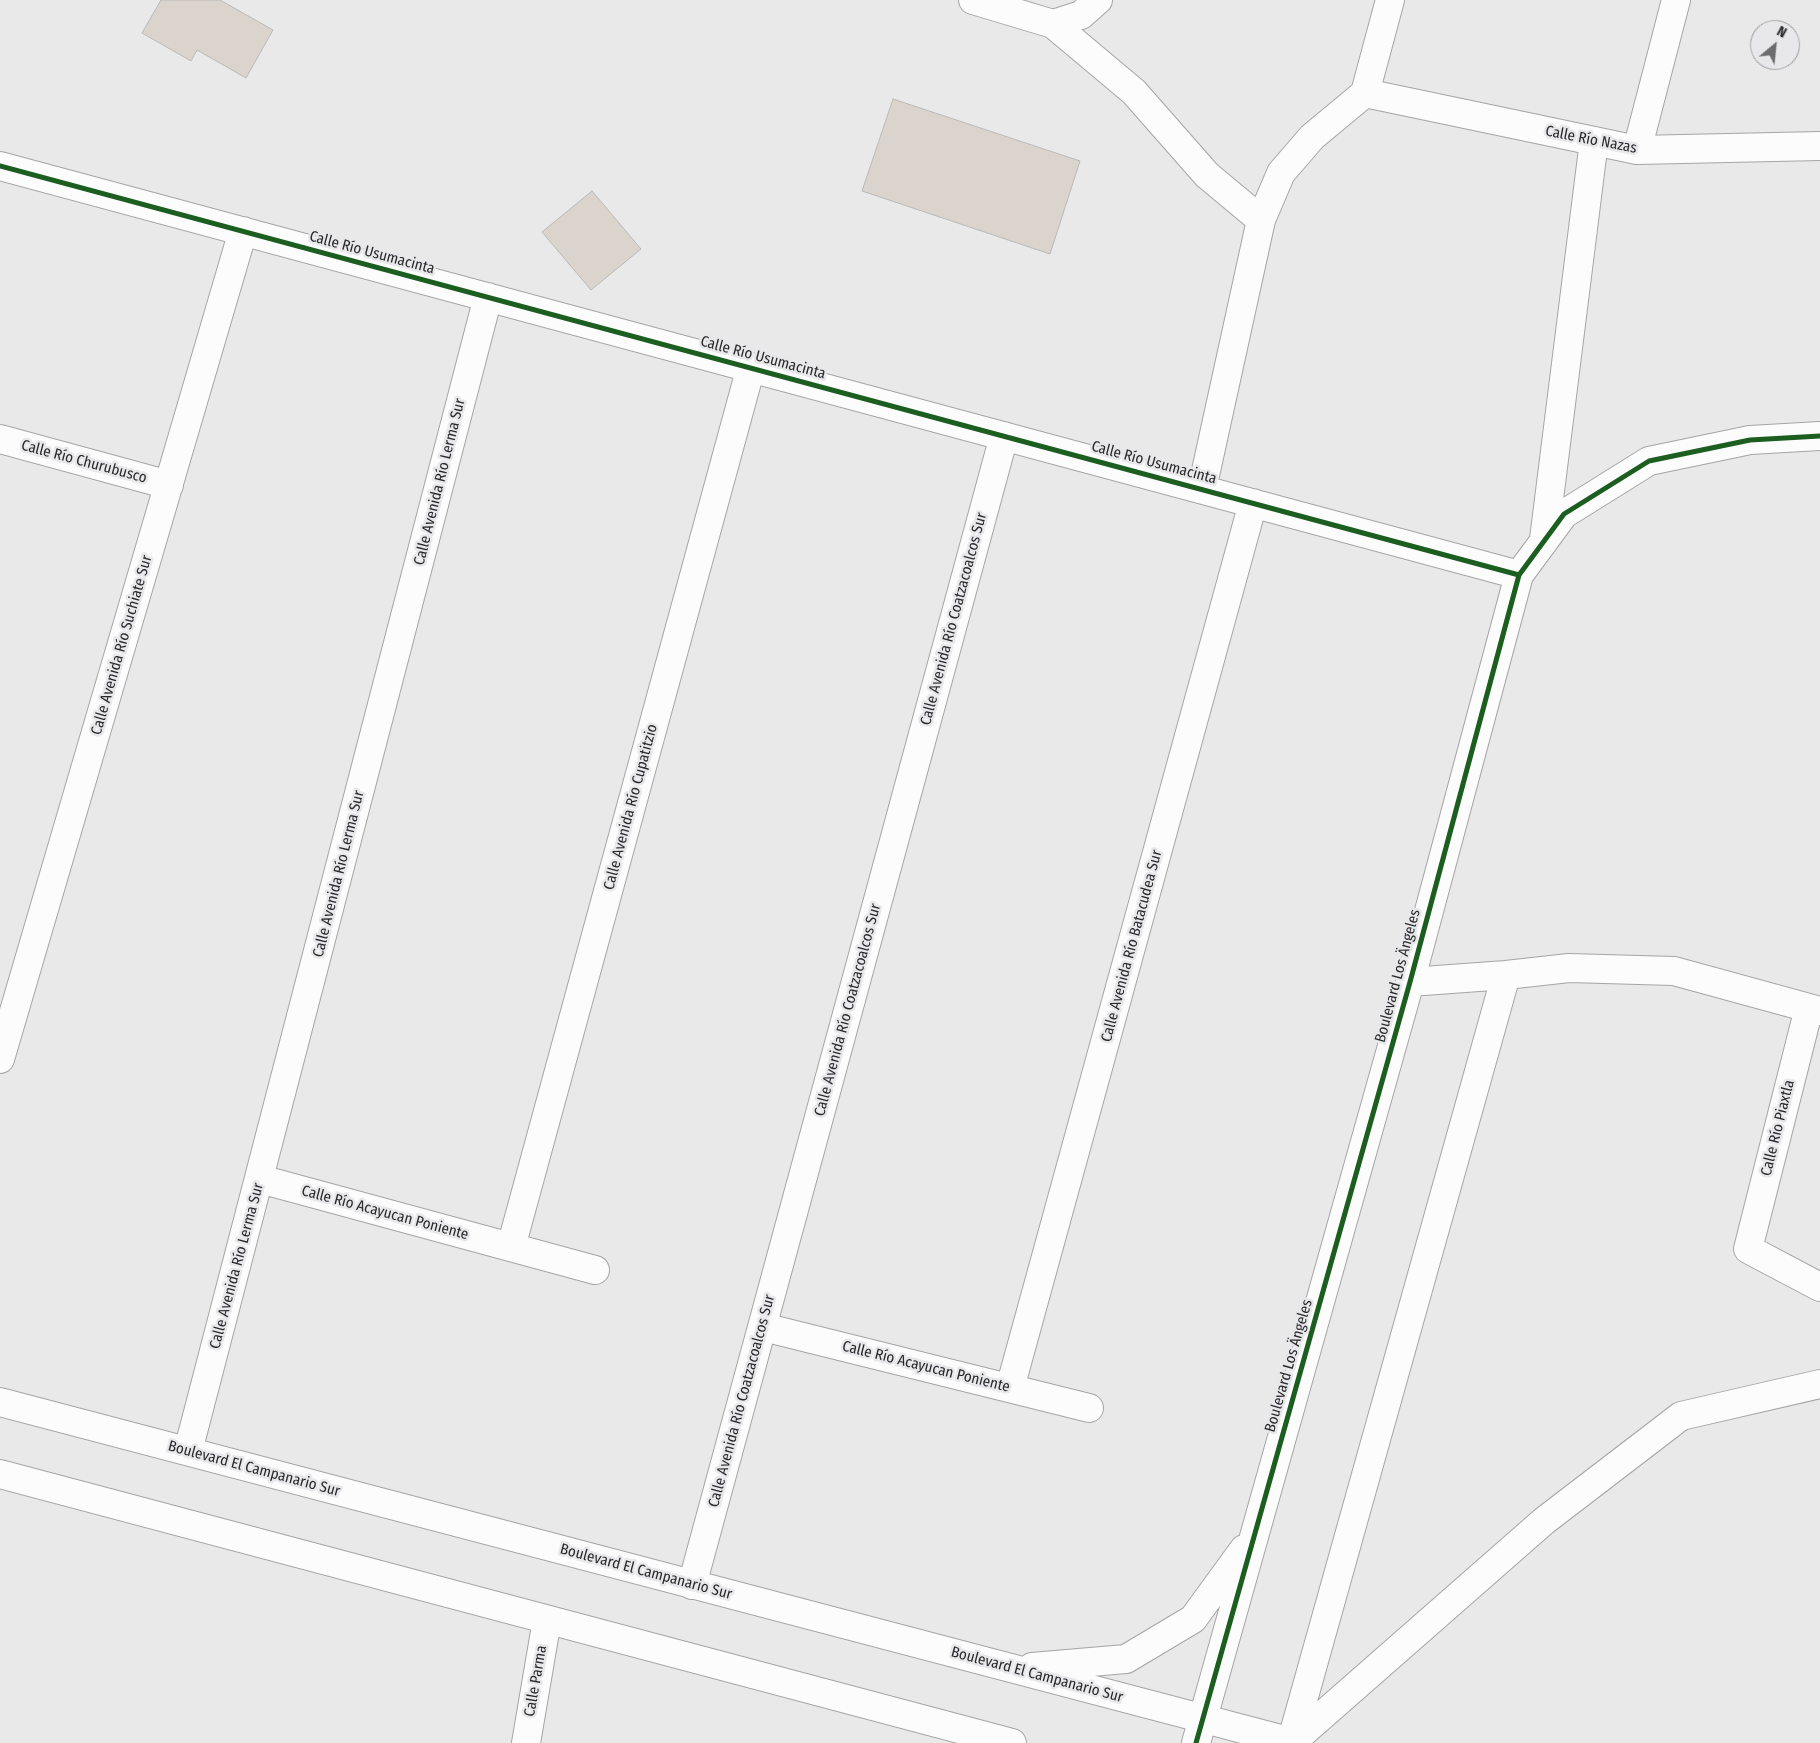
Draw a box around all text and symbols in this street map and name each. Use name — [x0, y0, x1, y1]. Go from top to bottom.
north arrow — [1750, 20, 1800, 70]
text: N — [1774, 23, 1789, 42]
street label: Calle Río Nazas — [1544, 122, 1638, 158]
street label: Calle Río Usumacinta — [307, 228, 437, 278]
street label: Calle Río Usumacinta — [698, 333, 828, 383]
street label: Calle Avenida Río Lerma Sur — [411, 397, 469, 567]
street label: Calle Río Churubusco — [19, 437, 149, 487]
street label: Calle Río Usumacinta — [1089, 438, 1219, 488]
street label: Calle Avenida Río Coatzacoalcos Sur — [917, 511, 991, 727]
street label: Calle Avenida Río Suchiate Sur — [88, 553, 156, 737]
street label: Calle Avenida Río Cupatitzio — [600, 722, 662, 892]
street label: Calle Avenida Río Lerma Sur — [310, 789, 368, 959]
street label: Calle Avenida Río Batacudea Sur — [1098, 848, 1166, 1044]
street label: Calle Avenida Río Coatzacoalcos Sur — [811, 902, 885, 1118]
street label: Boulevard Los Ängeles — [1372, 907, 1424, 1045]
street label: Calle Río Piaxtla — [1757, 1078, 1799, 1178]
street label: Calle Avenida Río Lerma Sur — [206, 1181, 268, 1351]
street label: Calle Río Acayucan Poniente — [300, 1182, 470, 1244]
street label: Calle Avenida Río Coatzacoalcos Sur — [705, 1293, 779, 1509]
street label: Boulevard Los Ängeles — [1261, 1298, 1317, 1434]
street label: Calle Río Acayucan Poniente — [840, 1337, 1012, 1397]
street label: Boulevard El Campanario Sur — [166, 1437, 342, 1501]
street label: Boulevard El Campanario Sur — [558, 1540, 734, 1604]
street label: Boulevard El Campanario Sur — [949, 1643, 1125, 1707]
street label: Calle Parma — [521, 1644, 551, 1718]

